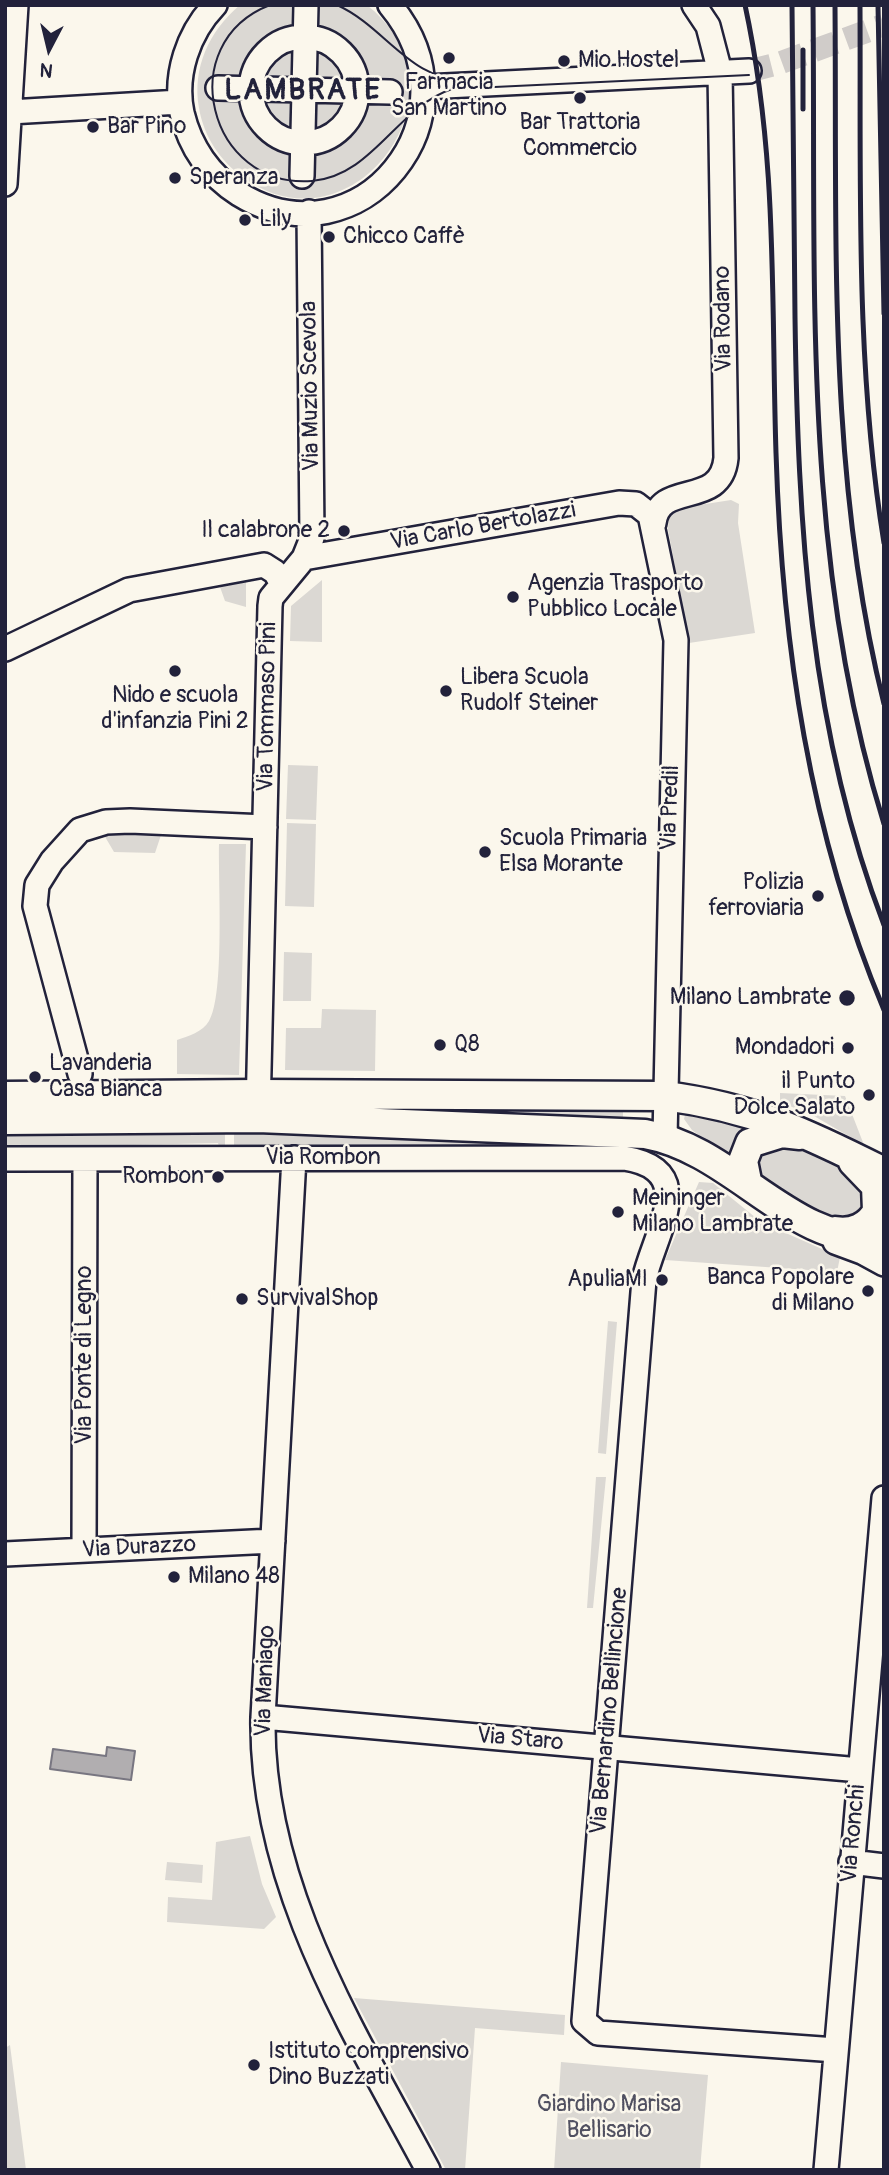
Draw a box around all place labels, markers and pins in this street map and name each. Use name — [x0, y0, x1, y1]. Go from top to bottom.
place label: Mio Hostel — [578, 47, 679, 75]
marker: Farmacia San Martino — [441, 50, 457, 66]
marker: Mio Hostel — [556, 53, 572, 69]
place label: Farmacia San Martino — [391, 69, 507, 123]
marker: Bar Trattoria Commercio — [572, 90, 588, 106]
place label: Bar Trattoria Commercio — [519, 109, 641, 163]
place label: Bar Pino — [107, 113, 186, 141]
marker: Bar Pino — [85, 119, 101, 135]
place label: Speranza — [189, 164, 279, 192]
marker: Speranza — [167, 170, 183, 186]
place label: Lily — [259, 206, 291, 234]
marker: Lily — [237, 212, 253, 228]
place label: Chicco Caffè — [343, 223, 465, 251]
marker: Chicco Caffè — [321, 229, 337, 245]
place label: Il calabrone 2 — [201, 517, 330, 545]
marker: Il calabrone 2 — [336, 523, 352, 539]
place label: Agenzia Trasporto Pubblico Locale — [527, 570, 703, 624]
marker: Agenzia Trasporto Pubblico Locale — [505, 589, 521, 605]
marker: Nido e scuola d'infanzia Pini 2 — [167, 663, 183, 679]
place label: Libera Scuola Rudolf Steiner — [460, 664, 598, 718]
place label: Nido e scuola d'infanzia Pini 2 — [101, 682, 249, 736]
marker: Libera Scuola Rudolf Steiner — [438, 683, 454, 699]
place label: Scuola Primaria Elsa Morante — [499, 825, 647, 879]
marker: Scuola Primaria Elsa Morante — [477, 844, 493, 860]
place label: Polizia ferroviaria — [708, 869, 804, 923]
marker: Polizia ferroviaria — [810, 888, 826, 904]
place label: Milano Lambrate — [670, 984, 831, 1012]
marker: Milano Lambrate — [837, 988, 857, 1008]
place label: Q8 — [454, 1031, 480, 1059]
place label: Mondadori — [735, 1034, 834, 1062]
marker: Q8 — [432, 1037, 448, 1053]
marker: Mondadori — [840, 1040, 856, 1056]
place label: Lavanderia Casa Bianca — [49, 1050, 162, 1104]
place label: il Punto Dolce Salato — [734, 1068, 855, 1122]
marker: Lavanderia Casa Bianca — [27, 1069, 43, 1085]
marker: il Punto Dolce Salato — [861, 1087, 877, 1103]
place label: Rombon — [122, 1163, 204, 1191]
marker: Rombon — [210, 1169, 226, 1185]
place label: Meininger Milano Lambrate — [632, 1185, 793, 1239]
marker: Meininger Milano Lambrate — [610, 1204, 626, 1220]
place label: Banca Popolare di Milano — [707, 1264, 854, 1318]
place label: ApuliaMI — [567, 1266, 648, 1294]
marker: ApuliaMI — [654, 1272, 670, 1288]
marker: Banca Popolare di Milano — [860, 1283, 876, 1299]
place label: SurvivalShop — [256, 1285, 378, 1313]
marker: SurvivalShop — [234, 1291, 250, 1307]
place label: Milano 48 — [188, 1563, 280, 1591]
marker: Milano 48 — [166, 1569, 182, 1585]
place label: Istituto comprensivo Dino Buzzati — [268, 2038, 469, 2092]
marker: Istituto comprensivo Dino Buzzati — [246, 2057, 262, 2073]

